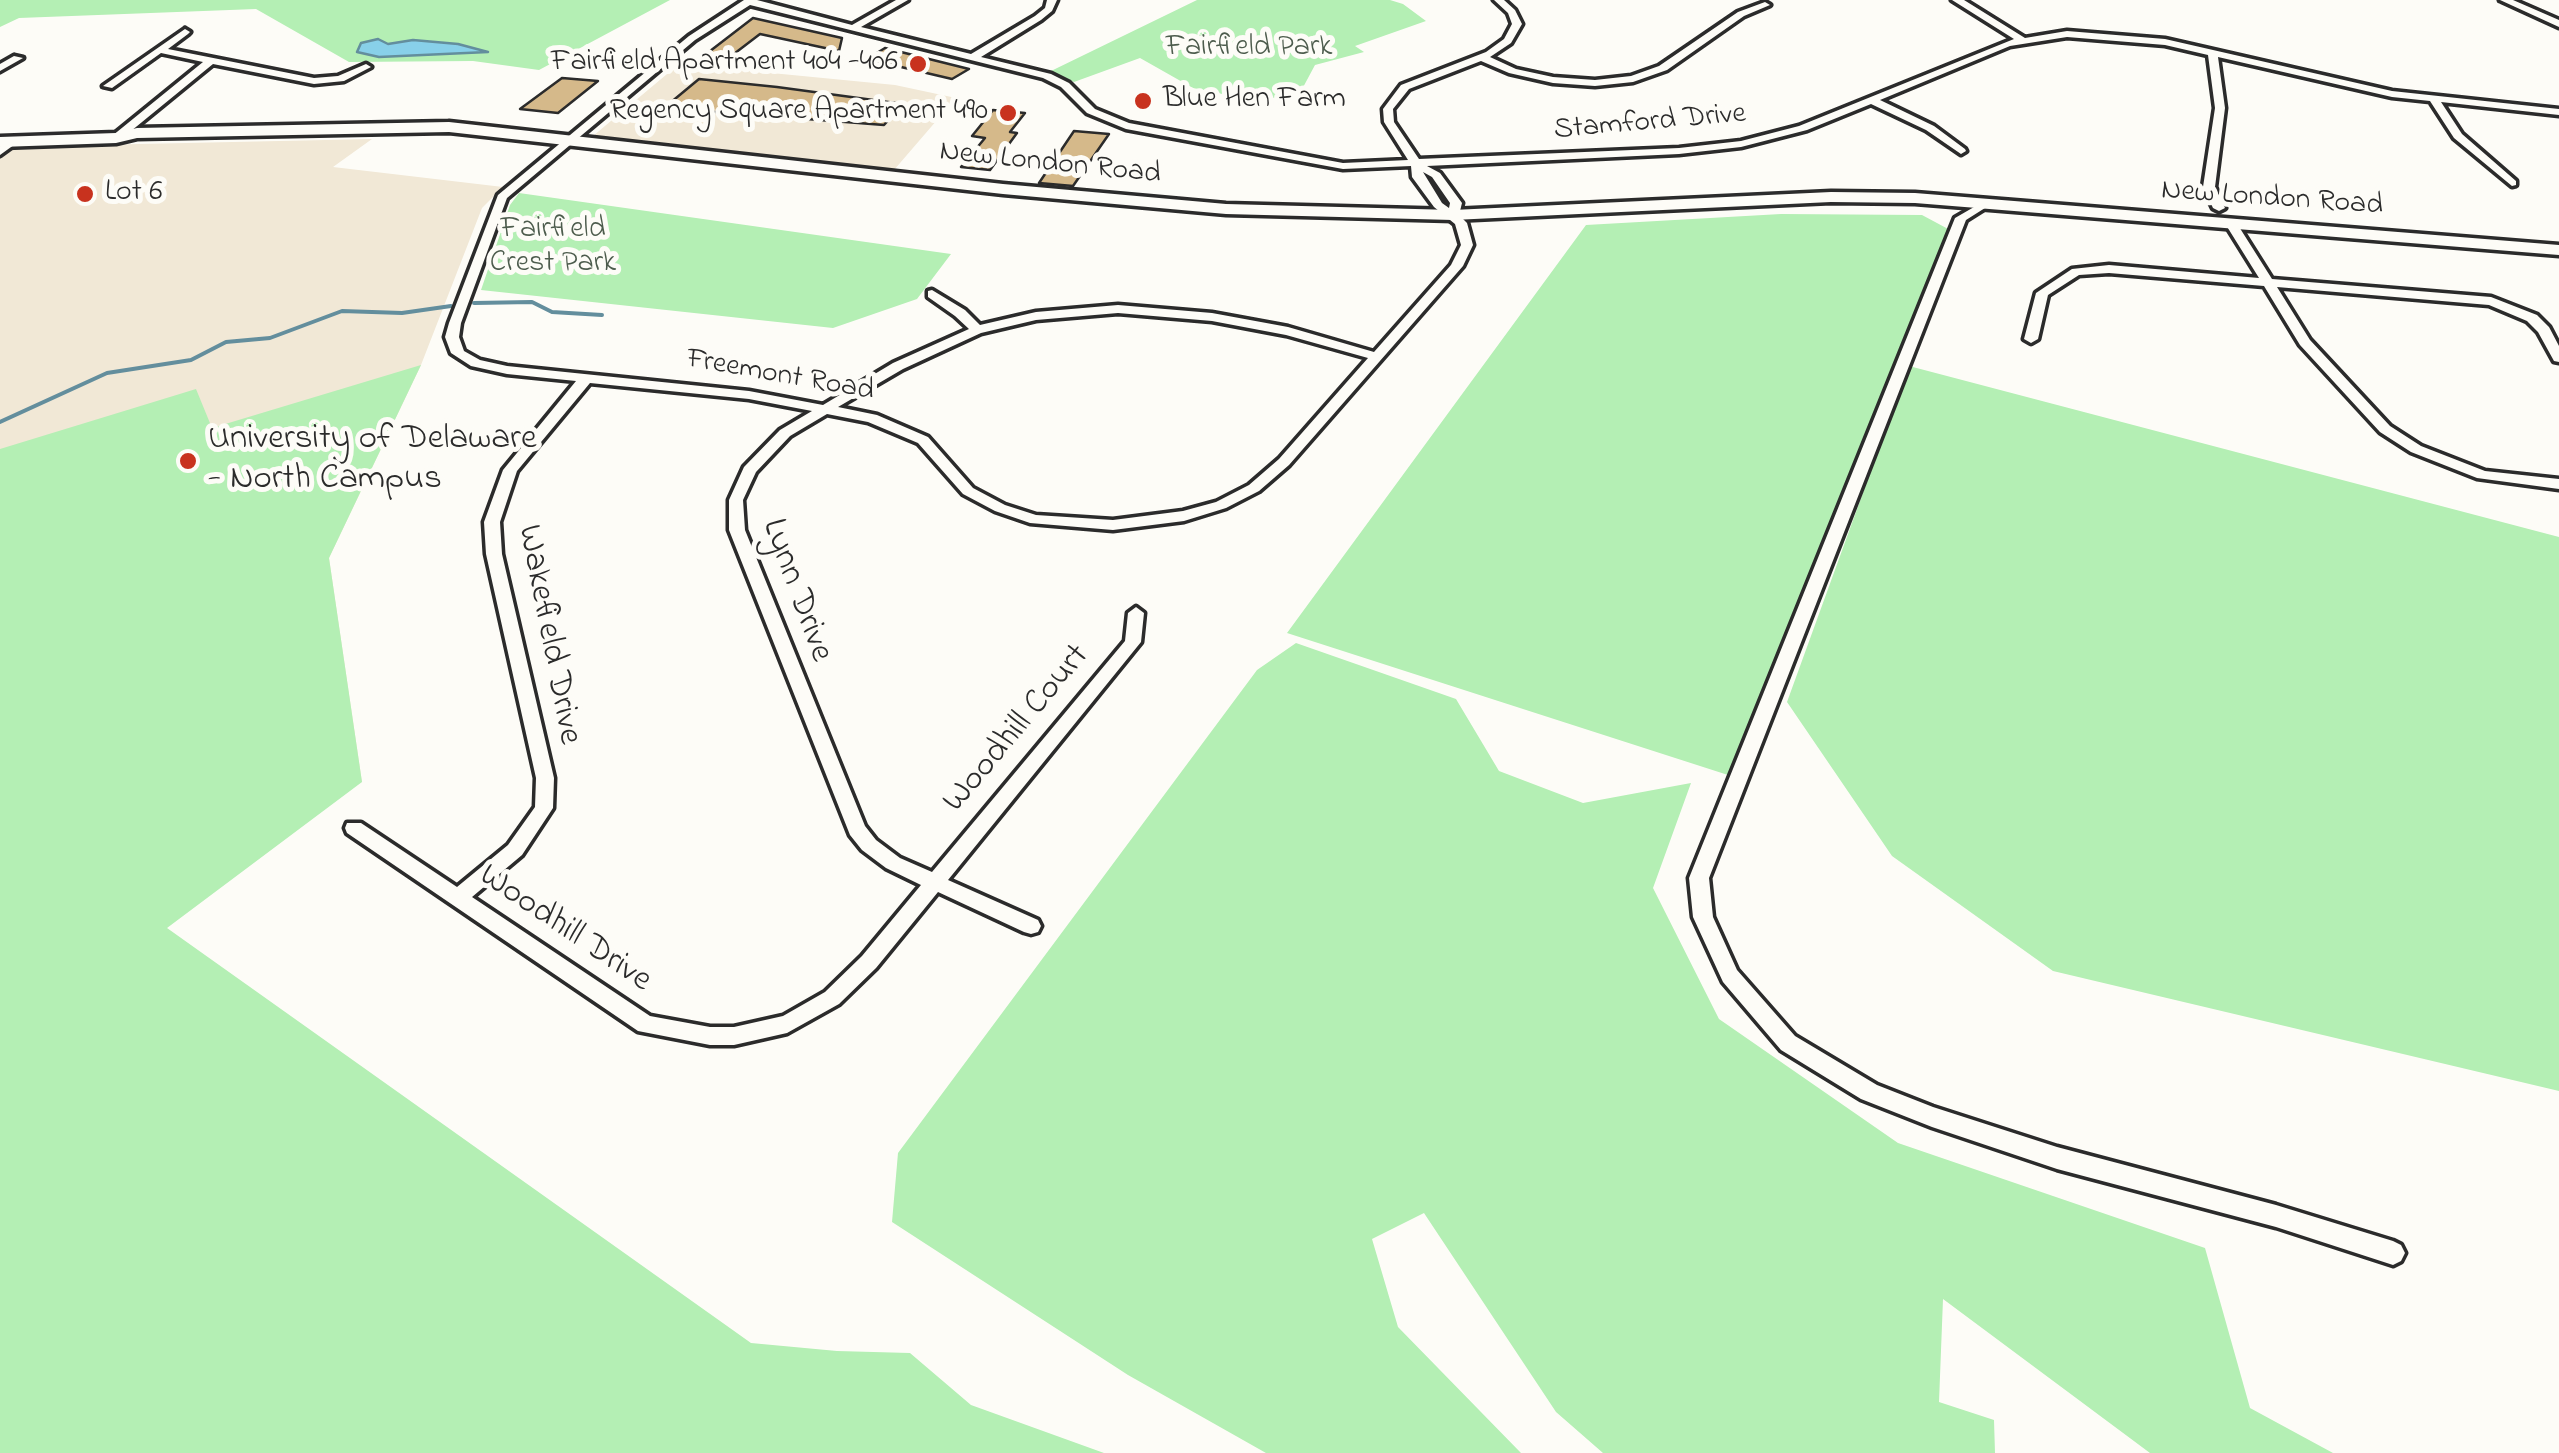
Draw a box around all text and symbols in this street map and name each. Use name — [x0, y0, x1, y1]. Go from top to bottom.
park label: Fairfield Park — [1166, 31, 1332, 67]
place label: Fairfield Apartment 404 -406 — [551, 46, 898, 82]
marker: Fairfield Apartment 404 -406 — [907, 53, 929, 75]
place label: Blue Hen Farm — [1163, 83, 1346, 119]
marker: Blue Hen Farm — [1132, 90, 1154, 112]
place label: Regency Square Apartment 490 — [610, 95, 988, 131]
street label: Stamford Drive — [1552, 98, 1748, 150]
marker: Regency Square Apartment 490 — [997, 102, 1019, 124]
street label: New London Road — [938, 135, 1162, 195]
street label: New London Road — [2160, 174, 2384, 226]
place label: Lot 6 — [105, 176, 162, 212]
marker: Lot 6 — [74, 183, 96, 205]
park label: Fairfield Crest Park — [490, 213, 616, 284]
street label: Freemont Road — [683, 343, 877, 411]
place label: University of Delaware - North Campus — [208, 420, 537, 502]
marker: University of Delaware - North Campus — [177, 450, 199, 472]
street label: Lynn Drive — [750, 514, 840, 668]
street label: Wakefield Drive — [505, 522, 589, 748]
street label: Woodhill Court — [936, 637, 1100, 823]
street label: Woodhill Drive — [469, 857, 659, 1003]

